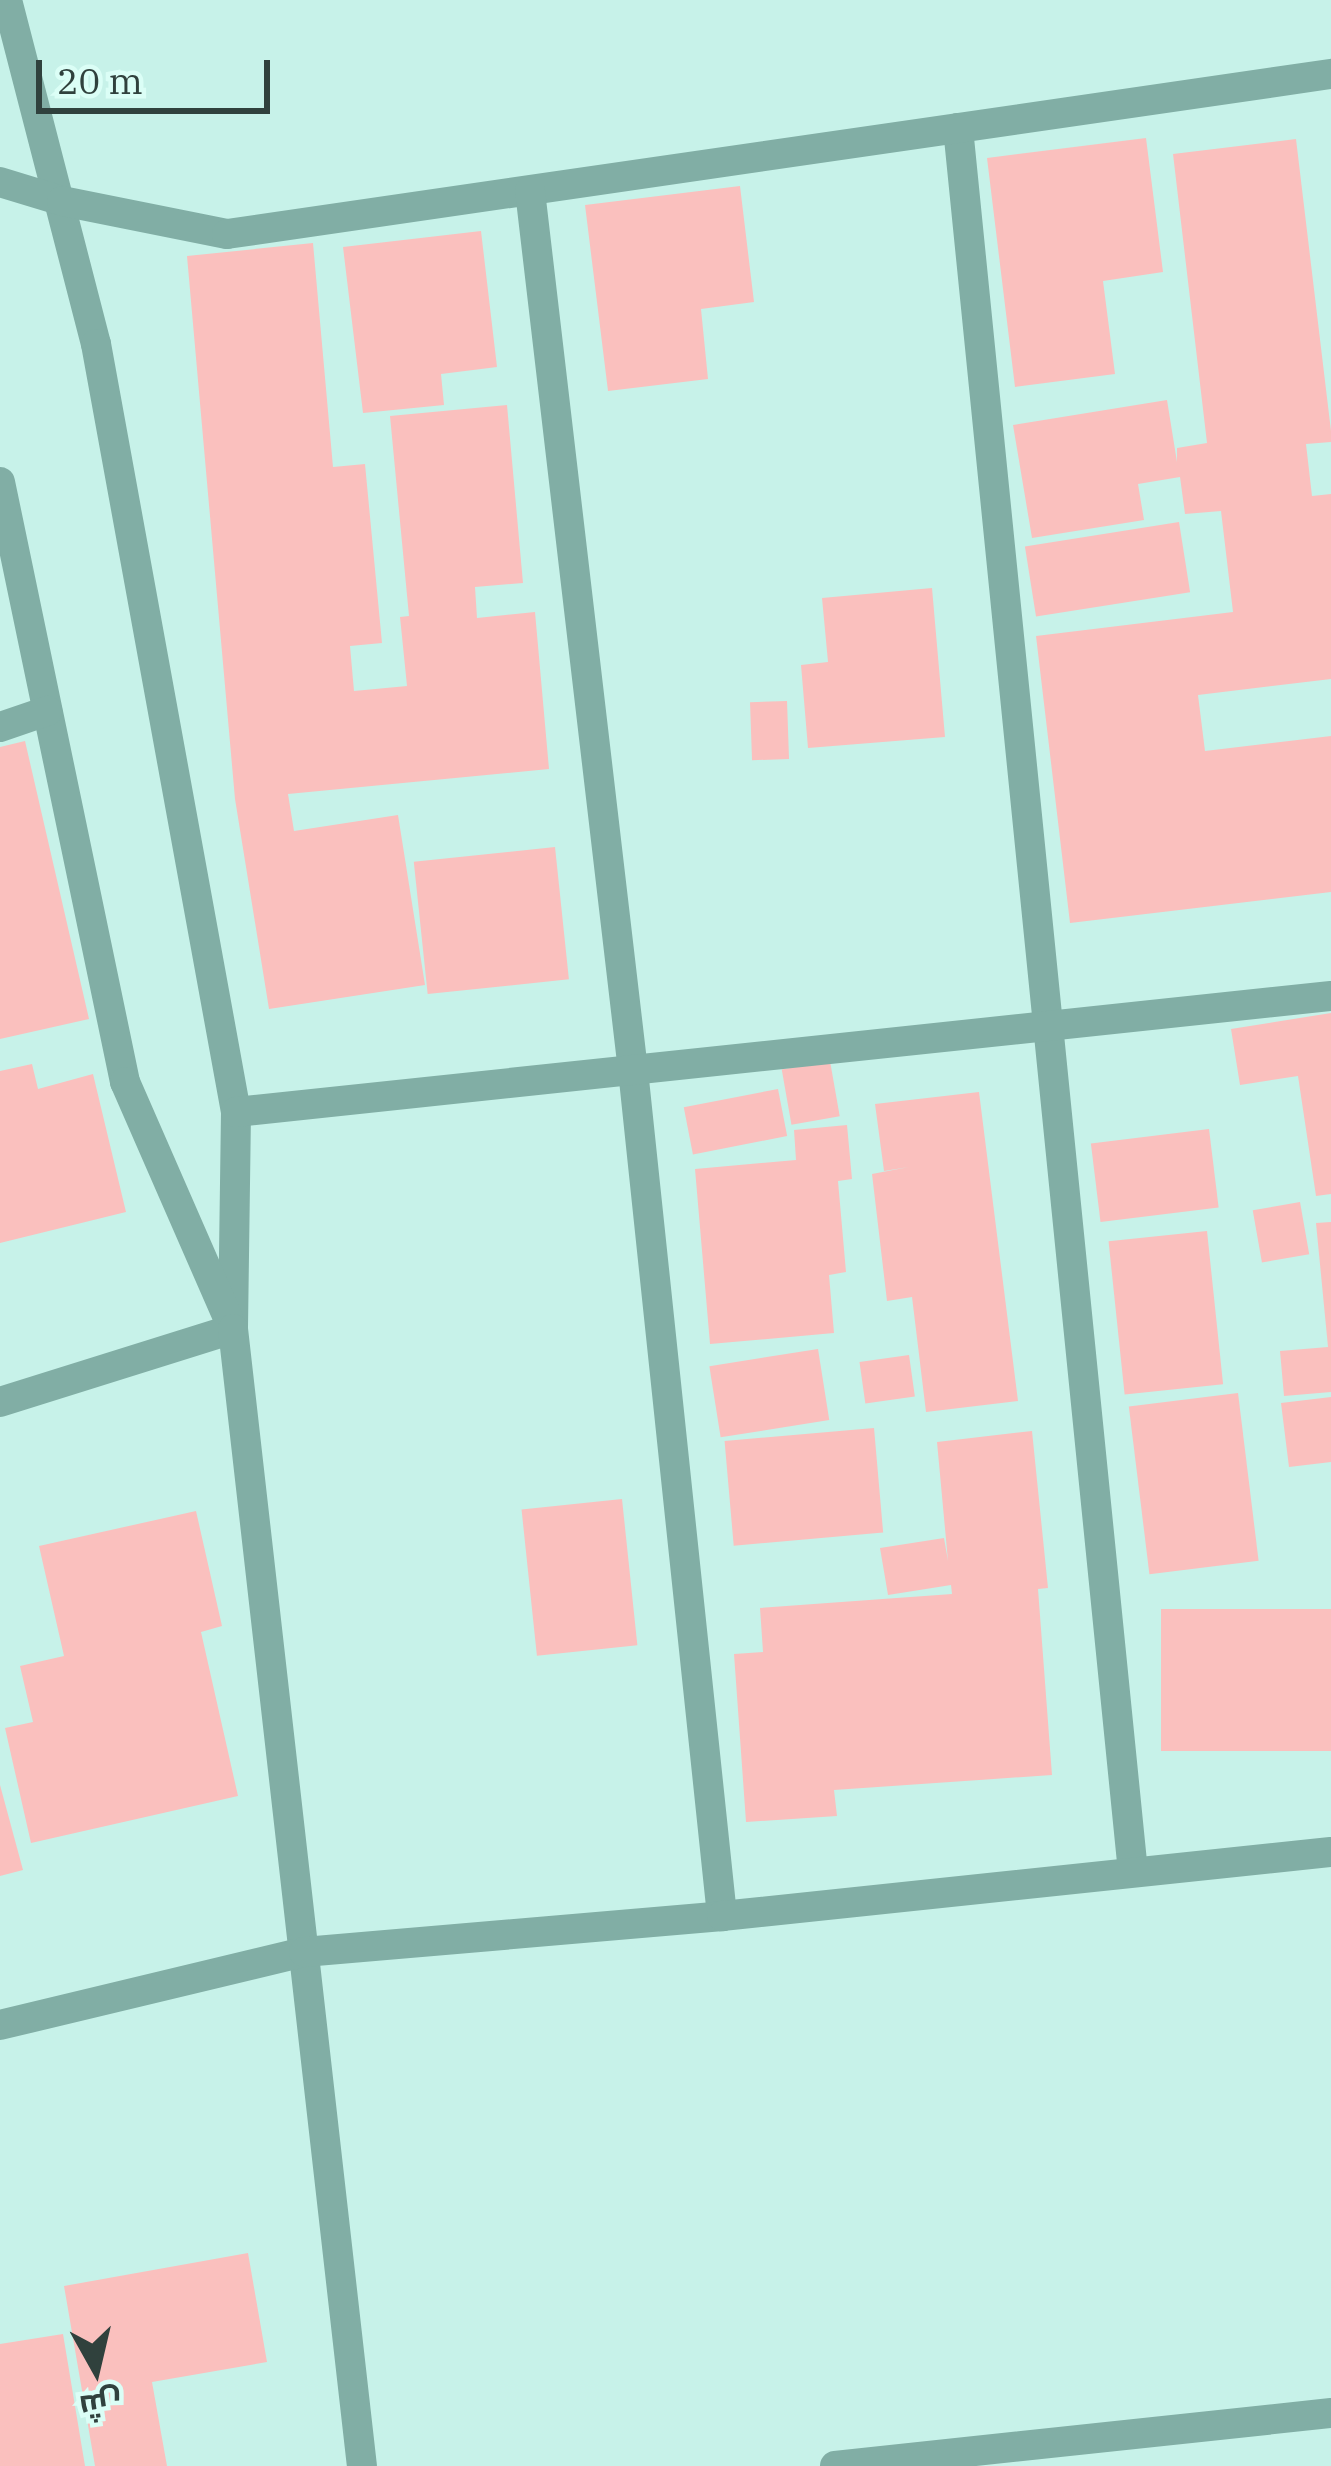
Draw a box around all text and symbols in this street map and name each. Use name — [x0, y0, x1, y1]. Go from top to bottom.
scale bar — [42, 36, 276, 110]
text: 20 m — [57, 57, 143, 104]
north arrow — [36, 2310, 156, 2430]
text: ش — [77, 2382, 125, 2430]

